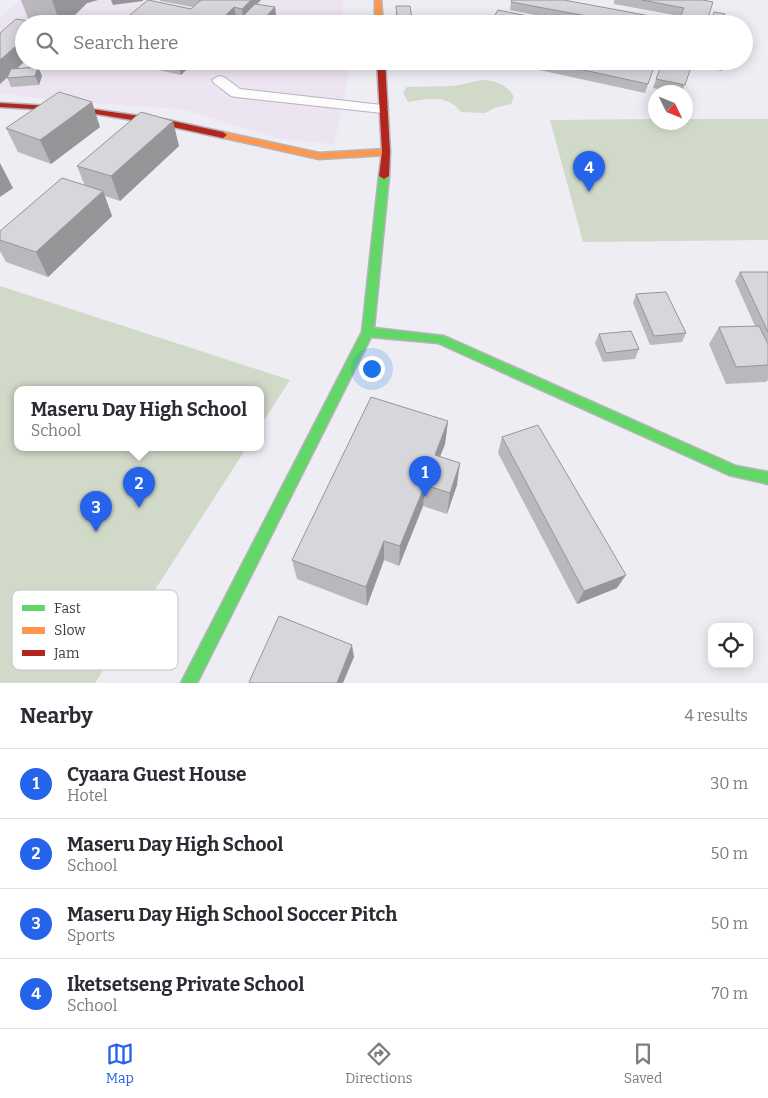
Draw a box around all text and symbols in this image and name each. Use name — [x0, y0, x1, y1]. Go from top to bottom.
search box — [15, 15, 753, 70]
icon: search — [33, 29, 61, 57]
text: Search here — [73, 31, 178, 54]
north arrow — [648, 85, 693, 130]
pin: 4 — [573, 151, 605, 192]
your location — [359, 356, 385, 382]
popup — [14, 386, 264, 451]
text: Maseru Day High School — [31, 398, 247, 421]
text: School — [31, 421, 81, 440]
pin: 1 — [409, 456, 441, 497]
pin: 2 — [123, 467, 155, 508]
pin: 3 — [80, 491, 112, 532]
legend — [12, 590, 178, 670]
text: Fast — [54, 600, 81, 617]
text: Slow — [54, 622, 86, 639]
map controls — [708, 623, 753, 668]
button: locate — [708, 623, 753, 668]
text: Jam — [53, 645, 80, 662]
text: Nearby — [20, 703, 93, 729]
text: 4 results — [685, 706, 748, 725]
text: Cyaara Guest House — [67, 763, 246, 786]
text: 1 — [33, 774, 39, 793]
text: 30 m — [710, 774, 748, 793]
text: Hotel — [67, 786, 108, 805]
text: Maseru Day High School — [67, 833, 283, 856]
text: 2 — [31, 844, 41, 863]
text: 50 m — [711, 844, 748, 863]
text: School — [67, 856, 117, 875]
text: Maseru Day High School Soccer Pitch — [67, 903, 397, 926]
text: 3 — [31, 914, 41, 933]
text: 50 m — [711, 914, 748, 933]
text: Sports — [67, 926, 115, 945]
text: Iketsetseng Private School — [67, 973, 304, 996]
text: 4 — [31, 984, 41, 1003]
text: 70 m — [712, 984, 748, 1003]
text: School — [67, 996, 117, 1015]
tab: Map — [106, 1040, 134, 1087]
tab: Directions — [345, 1040, 413, 1087]
tab: Saved — [624, 1040, 662, 1087]

